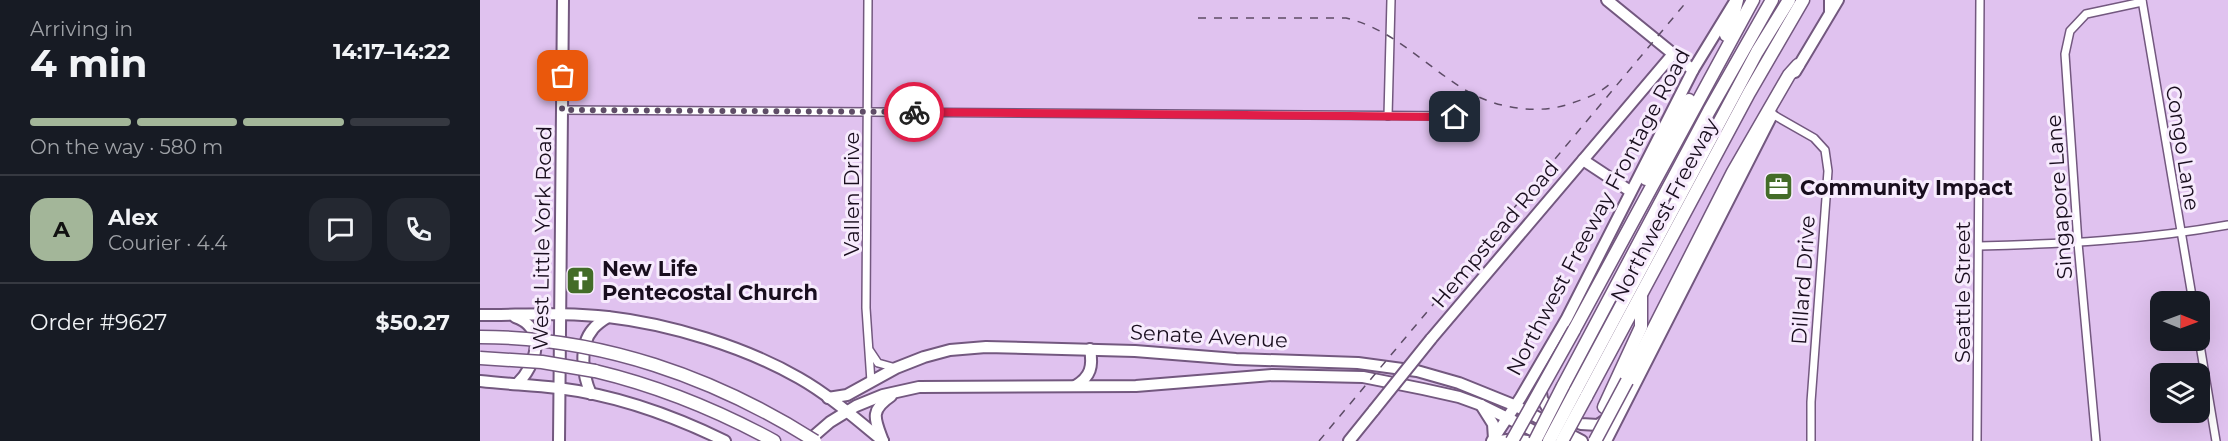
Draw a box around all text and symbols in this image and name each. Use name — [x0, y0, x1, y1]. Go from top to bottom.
text: Arriving in — [30, 17, 133, 41]
text: 14:17–14:22 — [333, 38, 450, 65]
text: 4 min — [30, 39, 148, 87]
street label: Northwest Freeway Frontage Road — [1501, 44, 1695, 380]
pin — [537, 50, 588, 101]
icon: bag — [546, 59, 579, 92]
courier — [884, 82, 944, 142]
street label: Congo Lane — [2161, 84, 2205, 212]
pin — [1429, 91, 1480, 142]
icon: bike — [898, 96, 931, 129]
icon: home — [1438, 100, 1471, 133]
street label: Northwest Freeway — [1605, 113, 1723, 306]
street label: Singapore Lane — [2041, 114, 2077, 280]
street label: West Little York Road — [528, 126, 556, 350]
street label: Vallen Drive — [839, 132, 864, 256]
text: On the way · 580 m — [30, 135, 223, 159]
street label: Hempstead Road — [1426, 155, 1564, 313]
office icon: Community Impact — [1763, 171, 1795, 203]
place label: Community Impact — [1800, 175, 2013, 200]
button: chat — [309, 198, 372, 261]
button: phone — [387, 198, 450, 261]
text: Alex — [108, 204, 158, 231]
street label: Dillard Drive — [1786, 214, 1820, 346]
text: A — [53, 216, 70, 243]
street label: Seattle Street — [1950, 221, 1975, 363]
text: Courier · 4.4 — [108, 231, 227, 255]
place label: New Life Pentecostal Church — [602, 256, 818, 305]
church icon: New Life Pentecostal Church — [565, 264, 597, 296]
north arrow — [2150, 291, 2210, 351]
map controls — [2150, 291, 2210, 423]
text: Order #9627 — [30, 309, 167, 336]
text: $50.27 — [376, 309, 450, 336]
street label: Senate Avenue — [1130, 319, 1288, 353]
button: layers — [2150, 363, 2210, 423]

